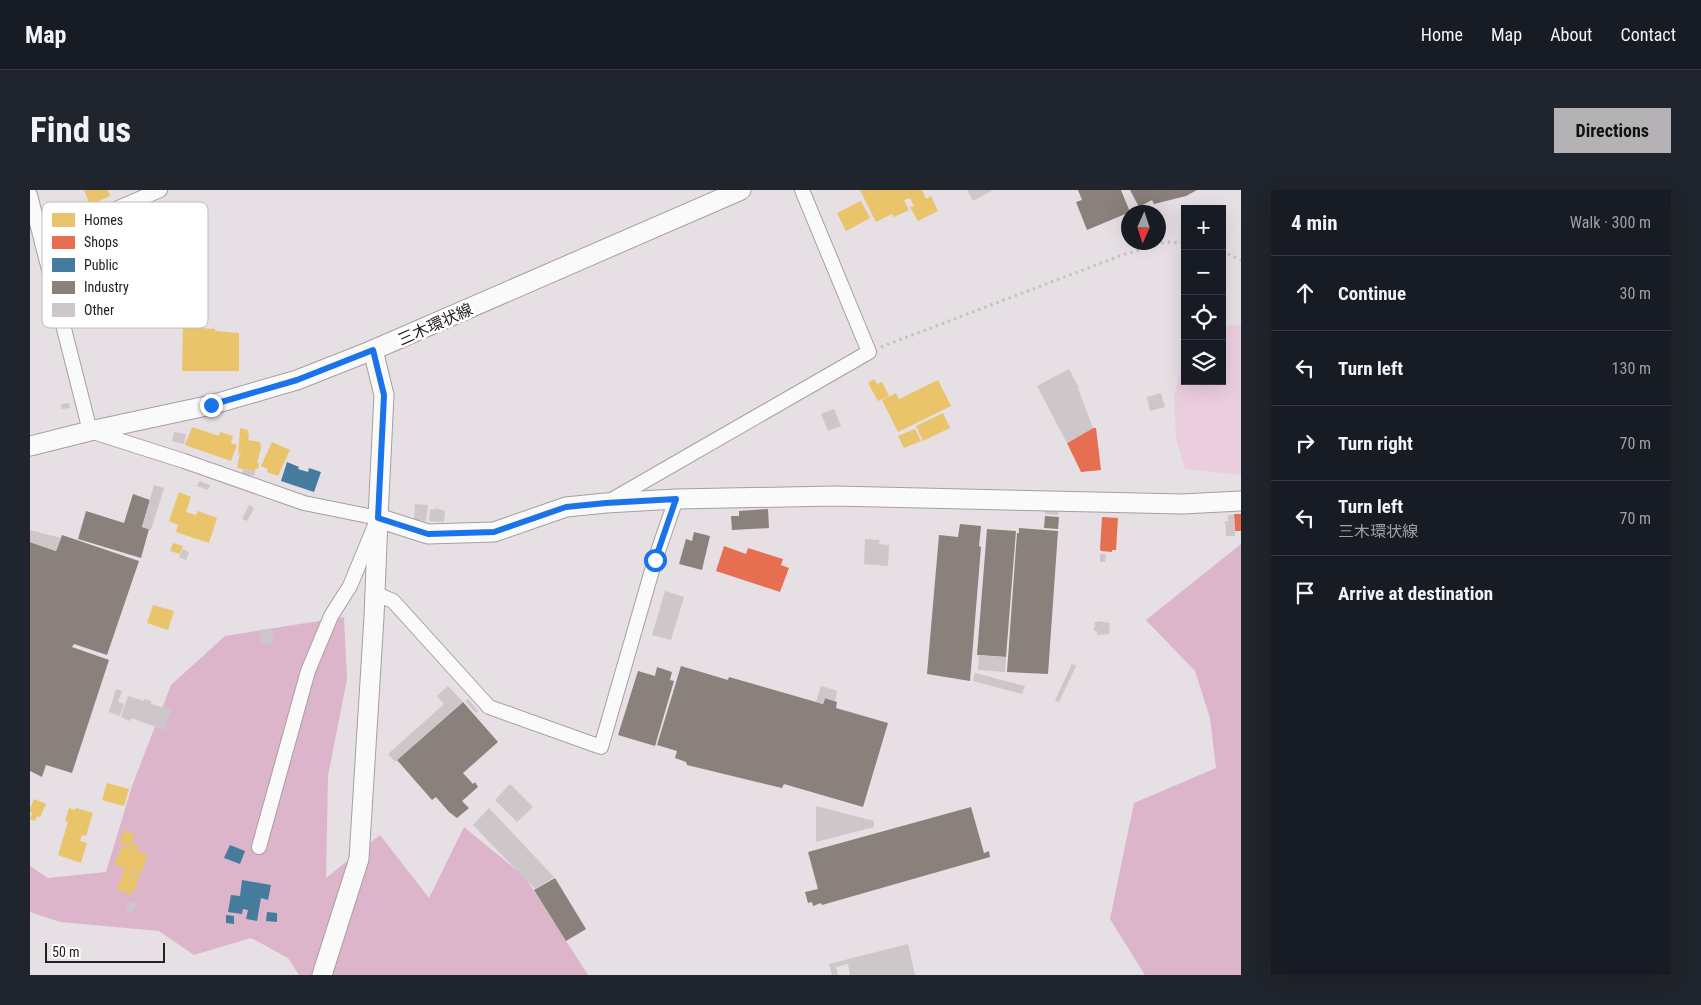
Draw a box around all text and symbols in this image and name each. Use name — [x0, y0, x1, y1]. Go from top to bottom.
text: Map — [25, 21, 66, 49]
text: Home — [1421, 24, 1463, 45]
text: Map — [1491, 24, 1522, 45]
text: About — [1550, 24, 1592, 45]
text: Contact — [1620, 24, 1676, 45]
button: Directions — [1554, 108, 1671, 153]
text: Find us — [30, 110, 131, 151]
legend — [42, 202, 208, 328]
north arrow — [1121, 205, 1166, 250]
map controls — [1181, 205, 1226, 385]
button: + — [1181, 205, 1226, 250]
text: 4 min — [1291, 211, 1338, 235]
text: Homes — [84, 212, 123, 228]
text: Walk · 300 m — [1570, 213, 1651, 232]
text: Shops — [84, 234, 118, 250]
button: − — [1181, 250, 1226, 295]
text: Public — [84, 257, 118, 273]
text: Industry — [84, 279, 129, 295]
icon: ahead — [1291, 279, 1319, 307]
text: Continue — [1338, 282, 1406, 305]
text: 30 m — [1619, 284, 1651, 303]
button: locate — [1181, 295, 1226, 340]
street label: 三木環状線 — [395, 300, 476, 349]
text: Other — [84, 302, 114, 318]
button: layers — [1181, 340, 1226, 385]
icon: left — [1291, 354, 1319, 382]
text: Turn left — [1338, 357, 1403, 380]
text: 130 m — [1612, 359, 1651, 378]
route end — [200, 394, 223, 417]
icon: right — [1291, 429, 1319, 457]
text: Turn right — [1338, 432, 1413, 455]
text: 70 m — [1619, 434, 1651, 453]
text: Turn left — [1338, 495, 1403, 518]
icon: left — [1291, 504, 1319, 532]
text: 70 m — [1619, 509, 1651, 528]
text: 三木環状線 — [1338, 522, 1418, 541]
route start — [644, 549, 667, 572]
icon: arrive — [1291, 579, 1319, 607]
text: Arrive at destination — [1338, 582, 1493, 605]
scale bar — [45, 940, 165, 963]
text: 50 m — [52, 944, 80, 960]

